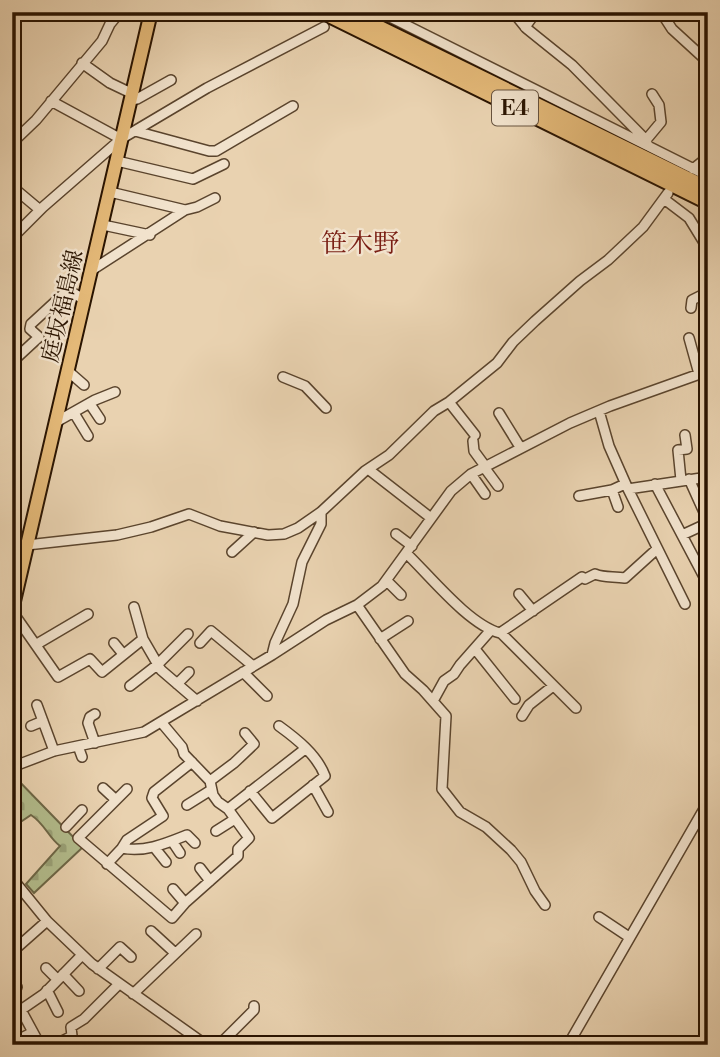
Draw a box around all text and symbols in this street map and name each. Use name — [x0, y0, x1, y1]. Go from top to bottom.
road number: E4 — [492, 90, 538, 126]
district label: 笹木野 — [321, 228, 399, 260]
street label: 庭坂福島線 — [36, 247, 90, 365]

